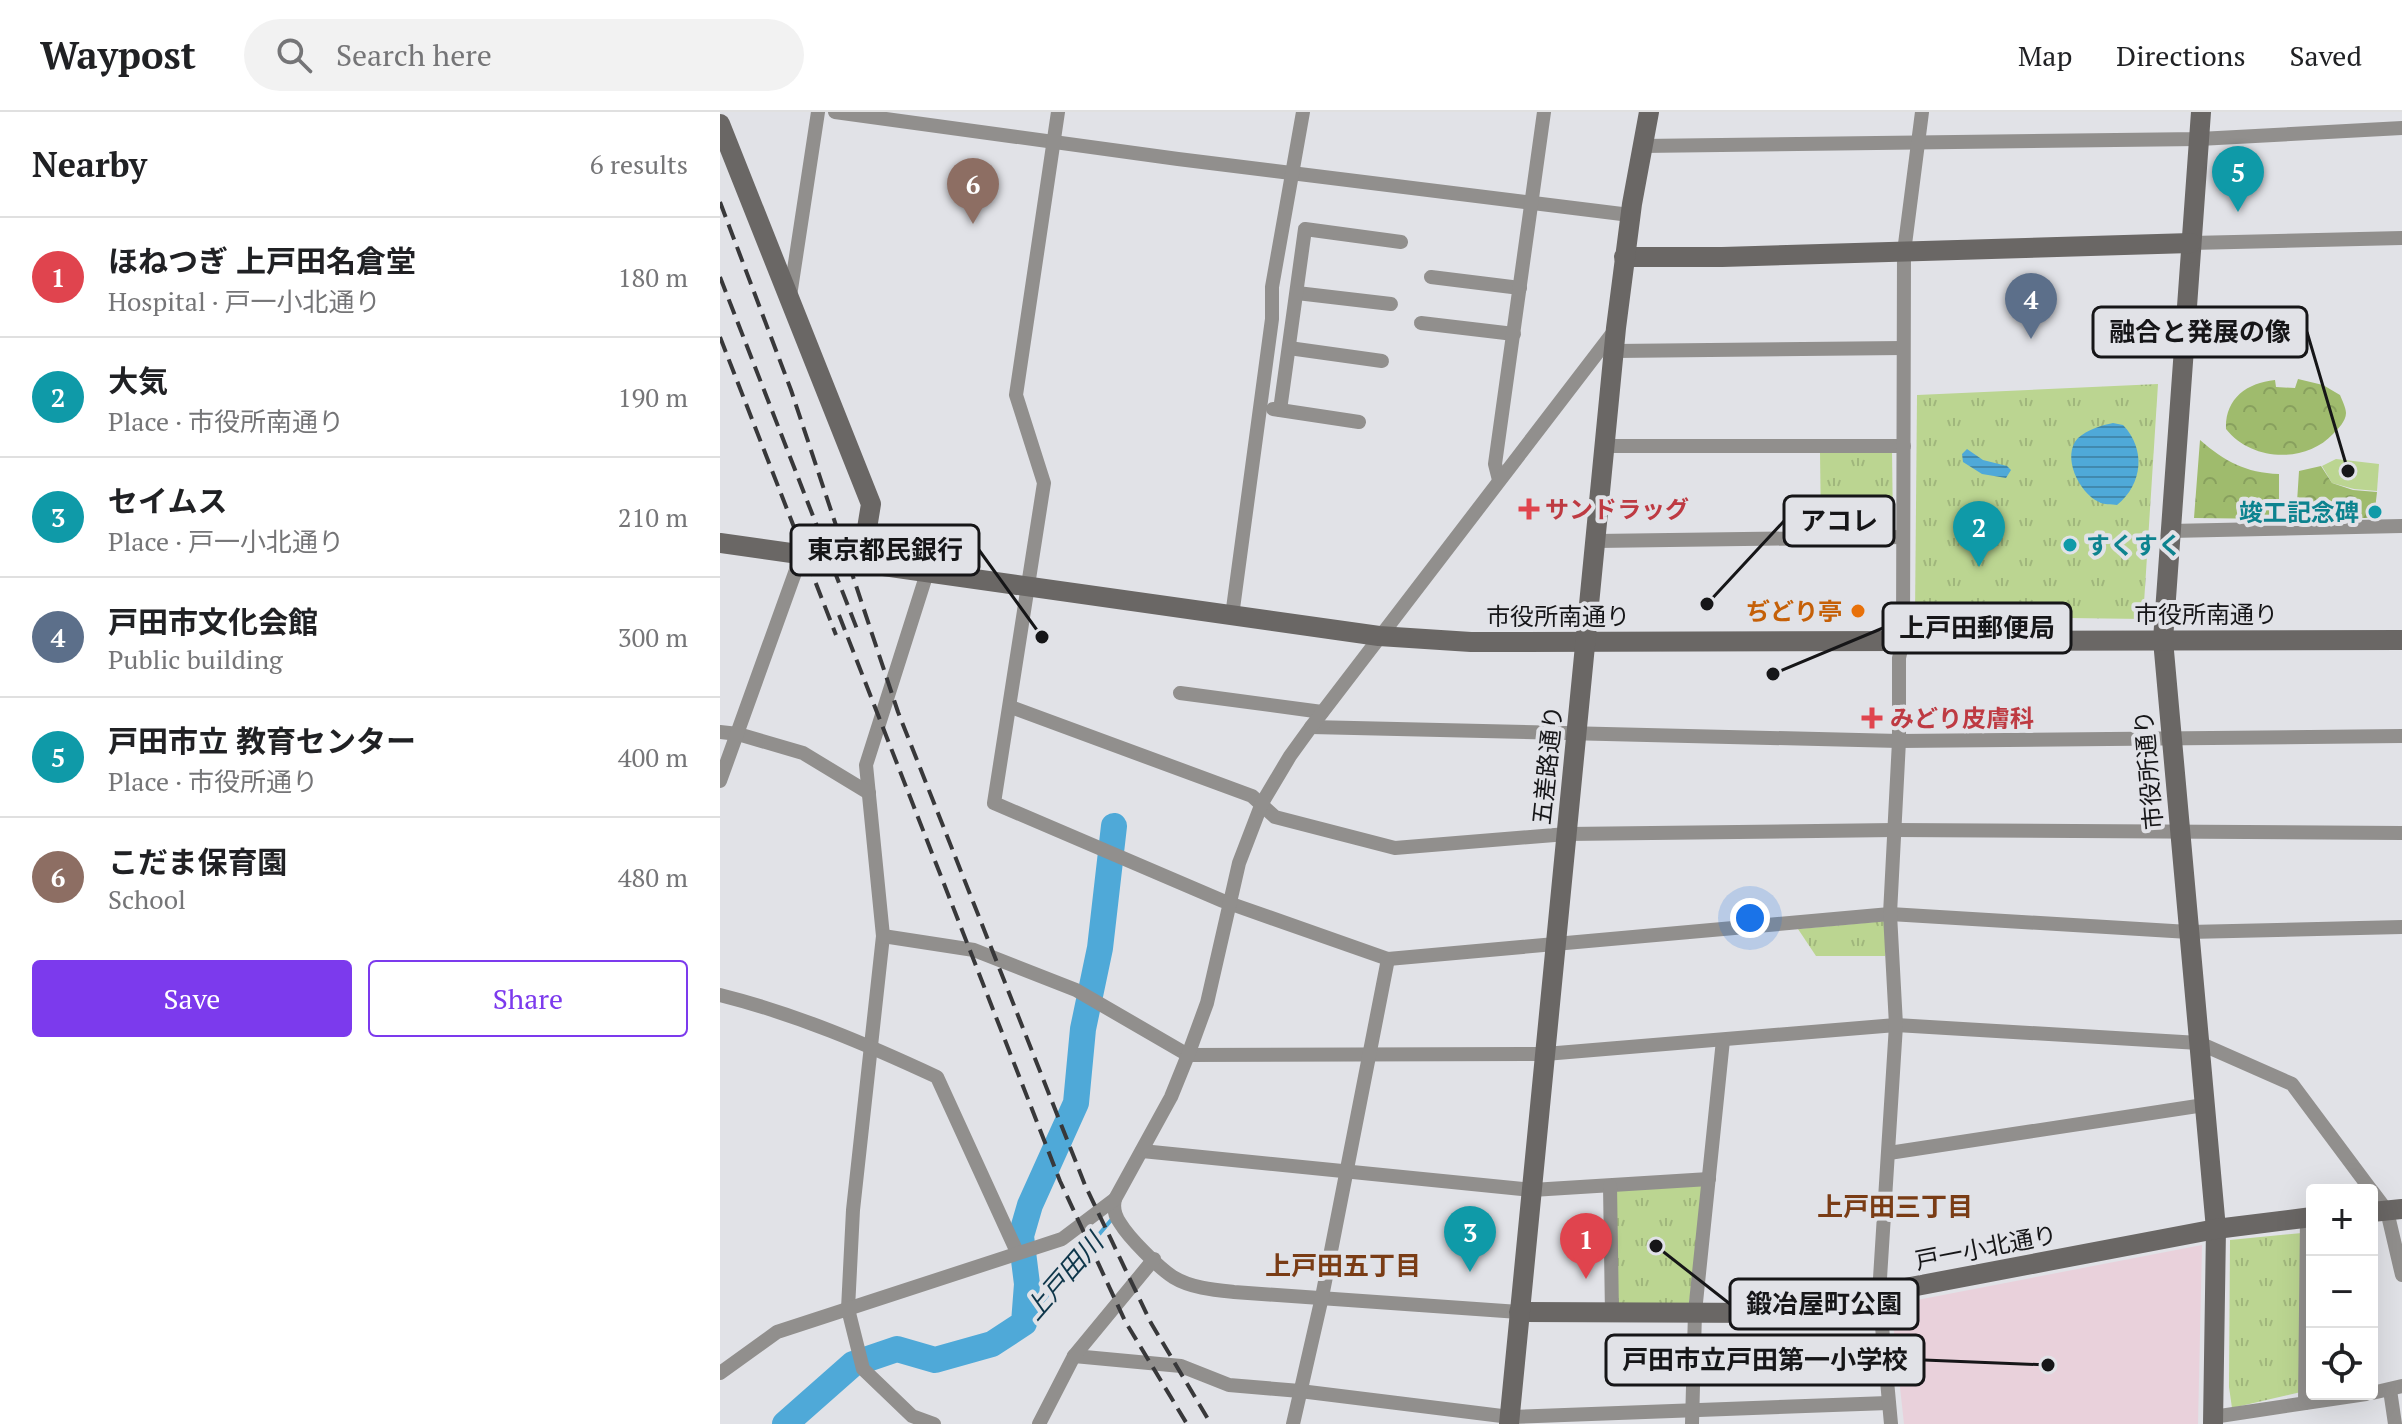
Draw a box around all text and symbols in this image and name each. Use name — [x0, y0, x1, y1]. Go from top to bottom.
search box — [244, 19, 804, 91]
text: Waypost — [40, 30, 196, 80]
icon: search — [272, 33, 316, 77]
text: Search here — [336, 35, 492, 75]
text: Map — [2018, 37, 2072, 74]
text: Directions — [2116, 37, 2246, 74]
text: Saved — [2290, 37, 2362, 74]
text: Nearby — [32, 142, 147, 187]
pin: 5 — [2212, 146, 2264, 212]
text: 6 results — [590, 147, 688, 181]
pin: 6 — [947, 158, 999, 224]
text: ほねつぎ 上戸田名倉堂 — [108, 241, 416, 281]
text: 1 — [51, 260, 65, 294]
text: 180 m — [618, 260, 688, 294]
pin: 4 — [2005, 273, 2057, 339]
text: Hospital · 戸一小北通り — [108, 284, 381, 318]
callout: 融合と発展の像 — [2093, 307, 2307, 357]
text: 融合と発展の像 — [2109, 314, 2291, 348]
text: 大気 — [108, 361, 168, 401]
text: 2 — [51, 380, 65, 414]
text: 190 m — [618, 380, 688, 414]
text: Place · 市役所南通り — [108, 404, 344, 438]
text: セイムス — [108, 481, 227, 521]
place label: サンドラッグ — [1545, 493, 1689, 525]
callout: アコレ — [1784, 496, 1894, 546]
place label: 竣工記念碑 — [2239, 496, 2359, 528]
text: 3 — [51, 500, 65, 534]
text: 210 m — [618, 500, 688, 534]
marker: サンドラッグ — [1520, 500, 1538, 518]
pin: 2 — [1953, 501, 2005, 567]
text: アコレ — [1800, 503, 1878, 537]
marker: 竣工記念碑 — [2366, 503, 2384, 521]
text: Place · 戸一小北通り — [108, 524, 344, 558]
callout: 東京都民銀行 — [791, 525, 979, 575]
place label: すくすく — [2086, 529, 2182, 561]
text: 東京都民銀行 — [807, 532, 963, 566]
marker: すくすく — [2061, 536, 2079, 554]
place label: ぢどり亭 — [1746, 595, 1842, 627]
street label: 市役所南通り — [2134, 598, 2278, 630]
street label: 市役所南通り — [1486, 600, 1630, 632]
text: 戸田市文化会館 — [108, 602, 318, 642]
marker: ぢどり亭 — [1849, 602, 1867, 620]
callout: 上戸田郵便局 — [1883, 603, 2071, 653]
text: 上戸田郵便局 — [1899, 610, 2055, 644]
text: 4 — [51, 620, 65, 654]
text: 300 m — [618, 620, 688, 654]
text: Public building — [108, 642, 283, 676]
place label: みどり皮膚科 — [1890, 702, 2034, 734]
street label: 五差路通り — [1525, 704, 1569, 826]
marker: みどり皮膚科 — [1861, 707, 1883, 729]
street label: 市役所通り — [2127, 709, 2169, 831]
text: 戸田市立 教育センター — [108, 721, 416, 761]
text: 5 — [51, 740, 65, 774]
text: 400 m — [618, 740, 688, 774]
text: Place · 市役所通り — [108, 764, 318, 798]
text: こだま保育園 — [108, 842, 287, 882]
text: 6 — [51, 860, 65, 894]
text: 480 m — [618, 860, 688, 894]
text: School — [108, 882, 186, 916]
your location — [1730, 898, 1770, 938]
button: Save — [32, 960, 352, 1037]
button: Share — [368, 960, 688, 1037]
map controls — [2306, 1184, 2378, 1400]
button: + — [2306, 1184, 2378, 1256]
district label: 上戸田三丁目 — [1817, 1189, 1973, 1223]
pin: 3 — [1444, 1206, 1496, 1272]
pin: 1 — [1560, 1213, 1612, 1279]
street label: 戸一小北通り — [1912, 1218, 2060, 1276]
water label: 上戸田川 — [1016, 1223, 1112, 1326]
district label: 上戸田五丁目 — [1265, 1248, 1421, 1282]
button: − — [2306, 1256, 2378, 1328]
callout: 鍛冶屋町公園 — [1730, 1279, 1918, 1329]
text: 鍛冶屋町公園 — [1746, 1286, 1902, 1320]
button: locate — [2306, 1328, 2378, 1400]
callout: 戸田市立戸田第一小学校 — [1606, 1335, 1924, 1385]
text: 戸田市立戸田第一小学校 — [1622, 1342, 1908, 1376]

